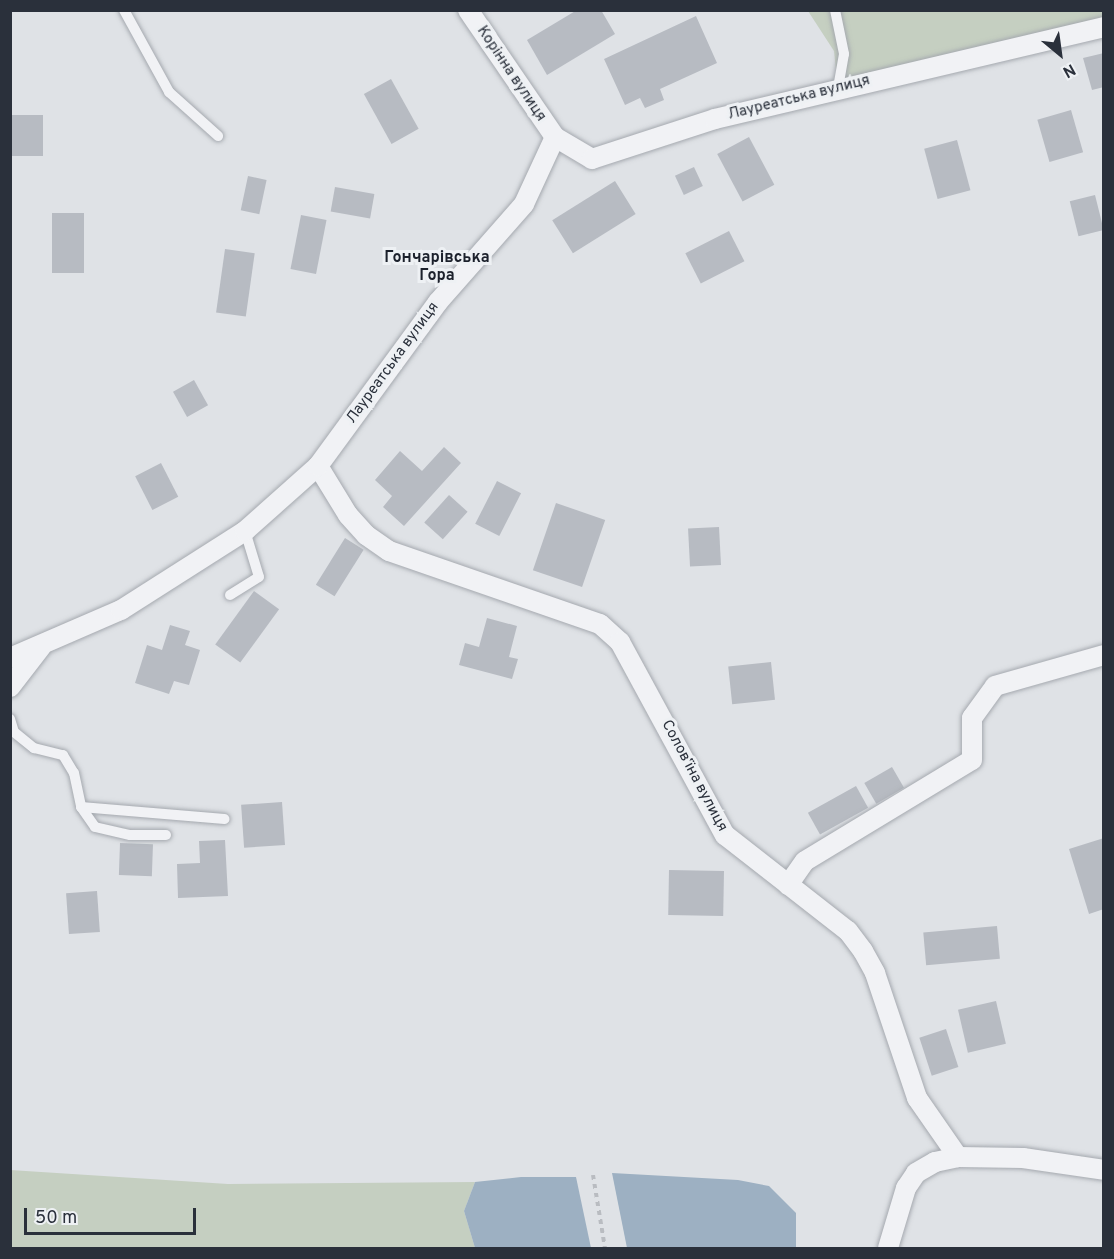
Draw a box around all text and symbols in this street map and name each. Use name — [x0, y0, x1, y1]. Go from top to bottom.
street label: Корінна вулиця — [472, 23, 550, 125]
north arrow — [1030, 24, 1090, 84]
text: N — [1059, 58, 1079, 81]
street label: Лауреатська вулиця — [726, 72, 872, 124]
district label: Гончарівська Гора — [384, 248, 490, 286]
street label: Лауреатська вулиця — [343, 299, 443, 427]
street label: Соловʼїна вулиця — [657, 717, 731, 835]
scale bar — [27, 1196, 200, 1234]
text: 50 m — [35, 1207, 77, 1230]

